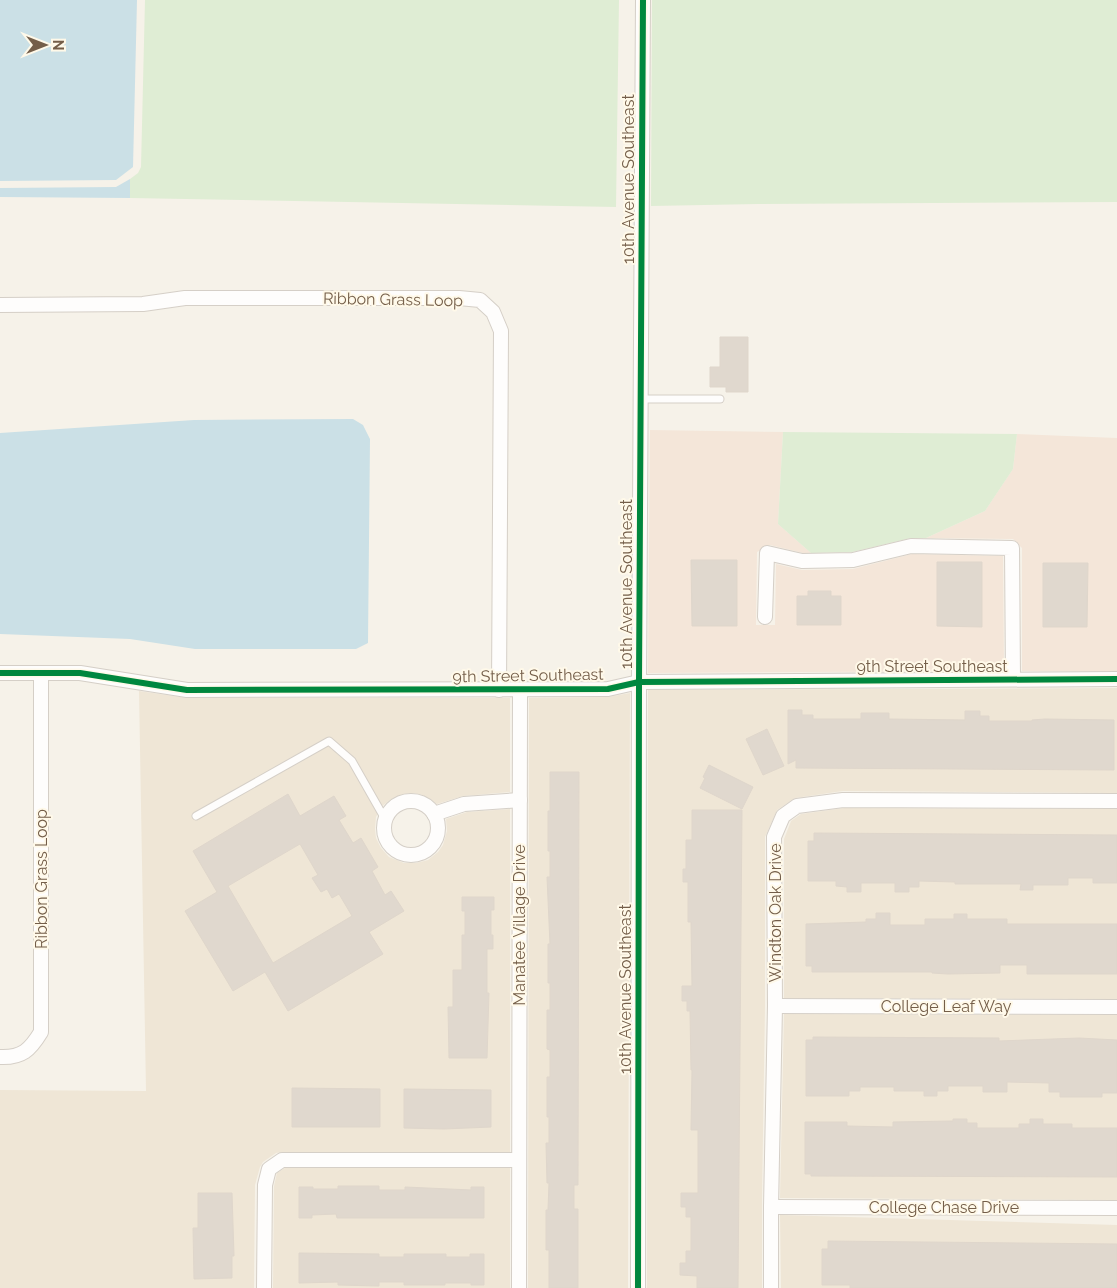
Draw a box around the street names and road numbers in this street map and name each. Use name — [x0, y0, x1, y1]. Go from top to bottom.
street label: 10th Avenue Southeast — [619, 93, 638, 264]
street label: Ribbon Grass Loop — [323, 289, 463, 310]
street label: 10th Avenue Southeast — [617, 498, 636, 669]
street label: 9th Street Southeast — [856, 657, 1008, 676]
street label: 9th Street Southeast — [452, 665, 604, 686]
street label: Ribbon Grass Loop — [32, 809, 51, 949]
street label: Windton Oak Drive — [766, 843, 785, 983]
street label: Manatee Village Drive — [510, 844, 529, 1006]
street label: 10th Avenue Southeast — [616, 903, 635, 1074]
street label: College Leaf Way — [881, 997, 1012, 1016]
street label: College Chase Drive — [869, 1198, 1019, 1217]

